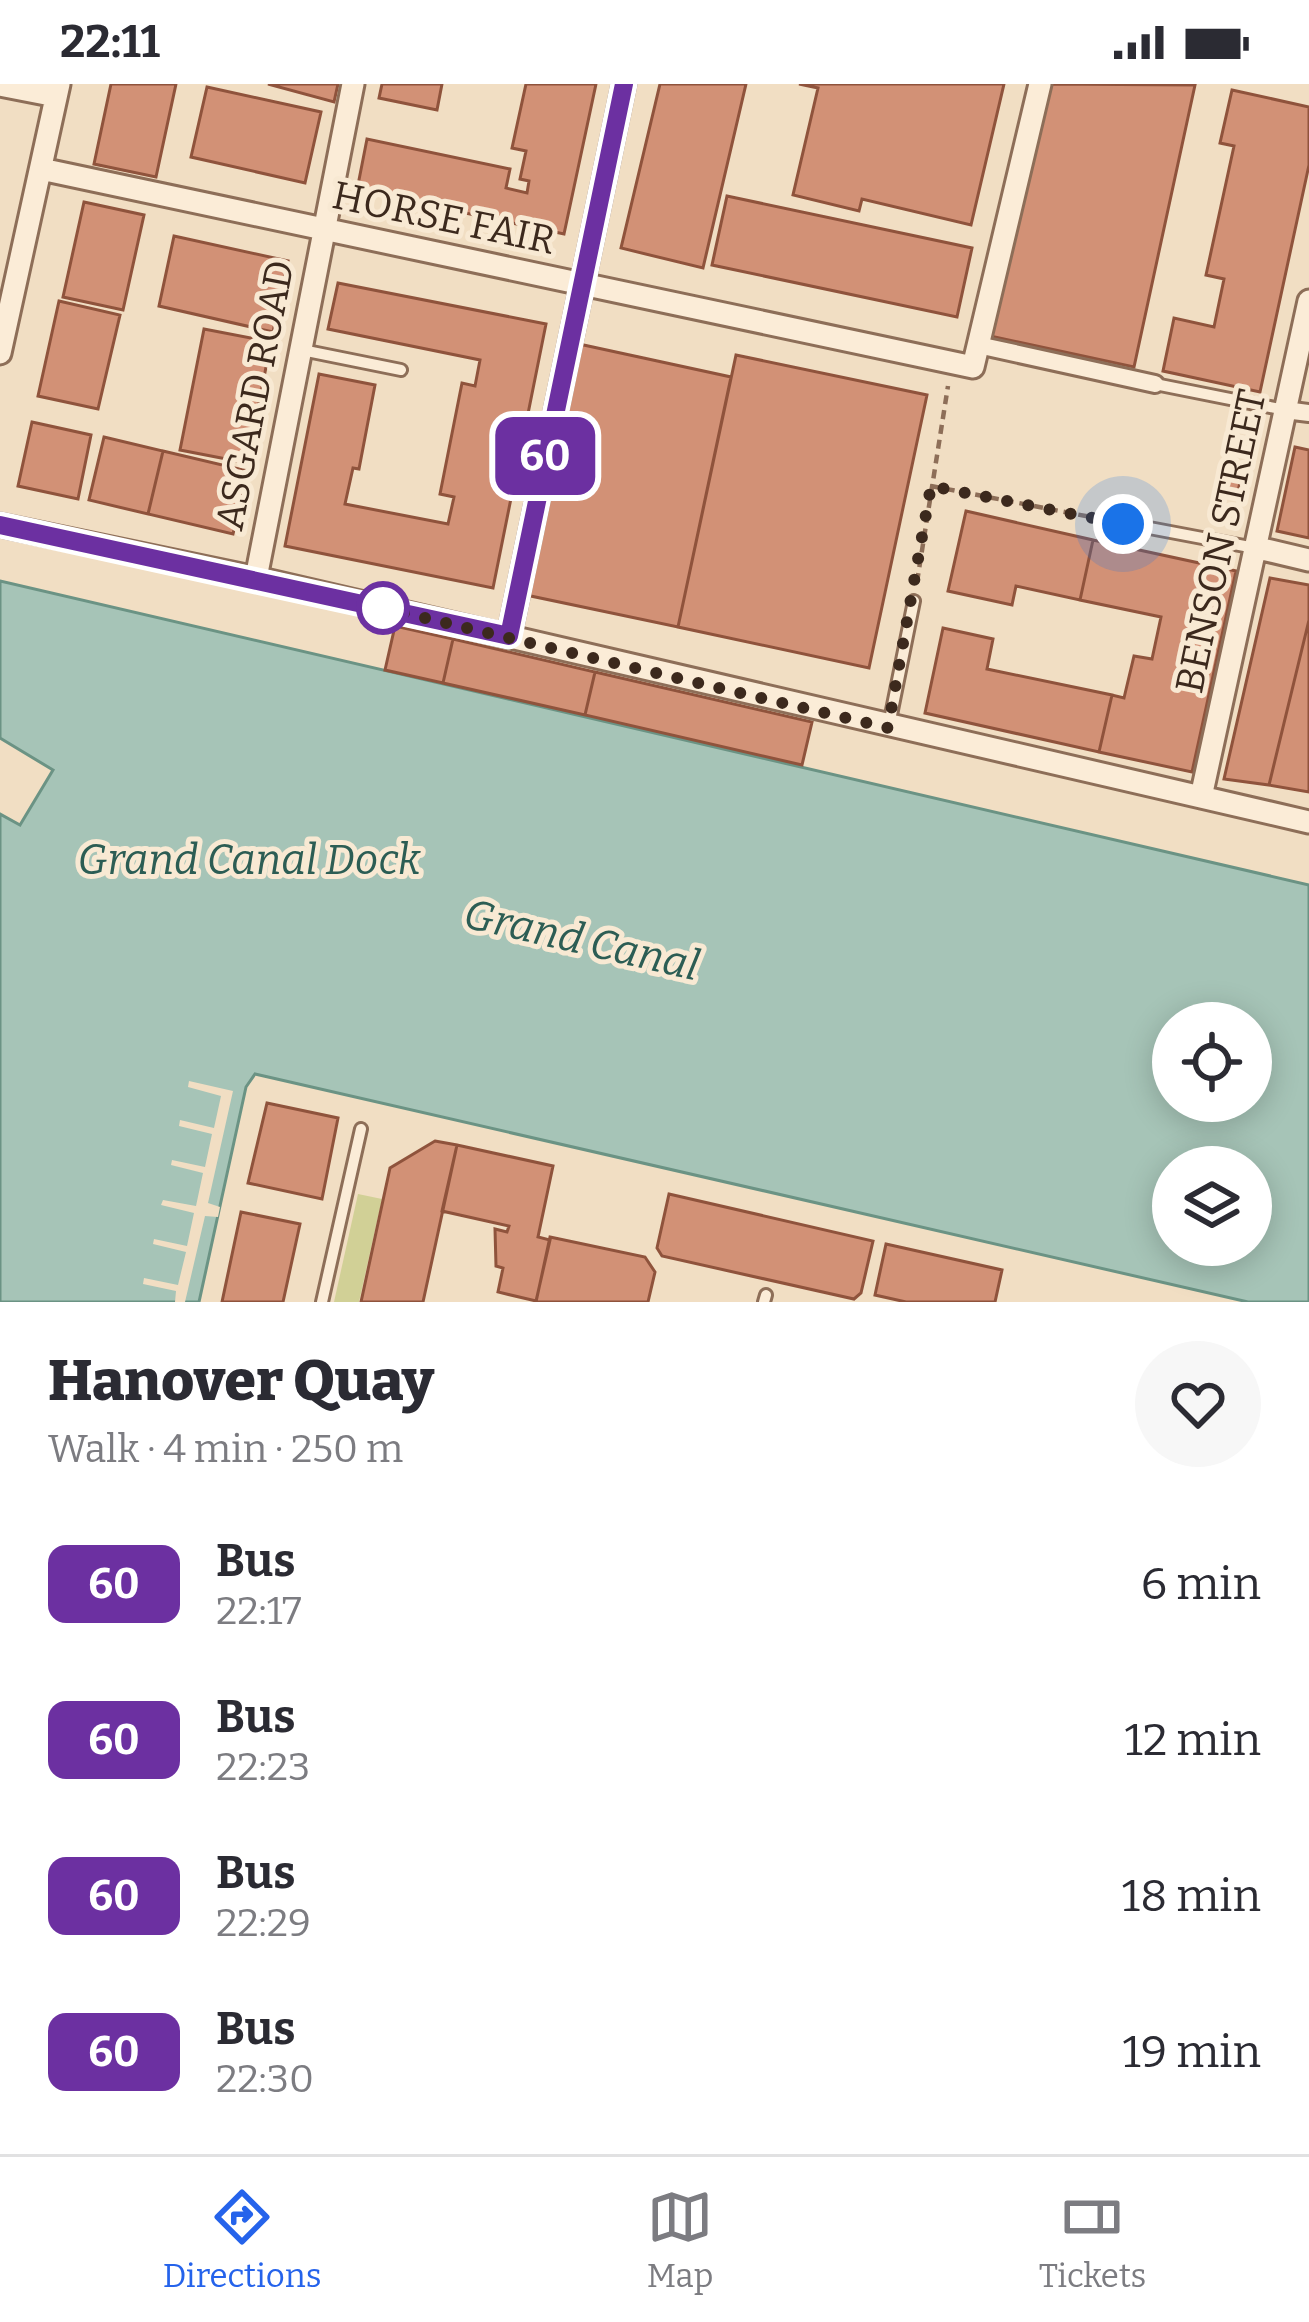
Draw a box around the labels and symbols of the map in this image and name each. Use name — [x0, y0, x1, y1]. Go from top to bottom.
street label: HORSE FAIR — [329, 172, 559, 264]
street label: ASGARD ROAD — [206, 256, 304, 534]
street label: BENSON STREET — [1166, 385, 1276, 697]
line badge: 60 — [491, 417, 599, 495]
your location — [1093, 494, 1153, 554]
unlabelled marker — [358, 583, 408, 633]
water label: Grand Canal Dock — [77, 835, 421, 885]
water label: Grand Canal — [459, 889, 704, 991]

